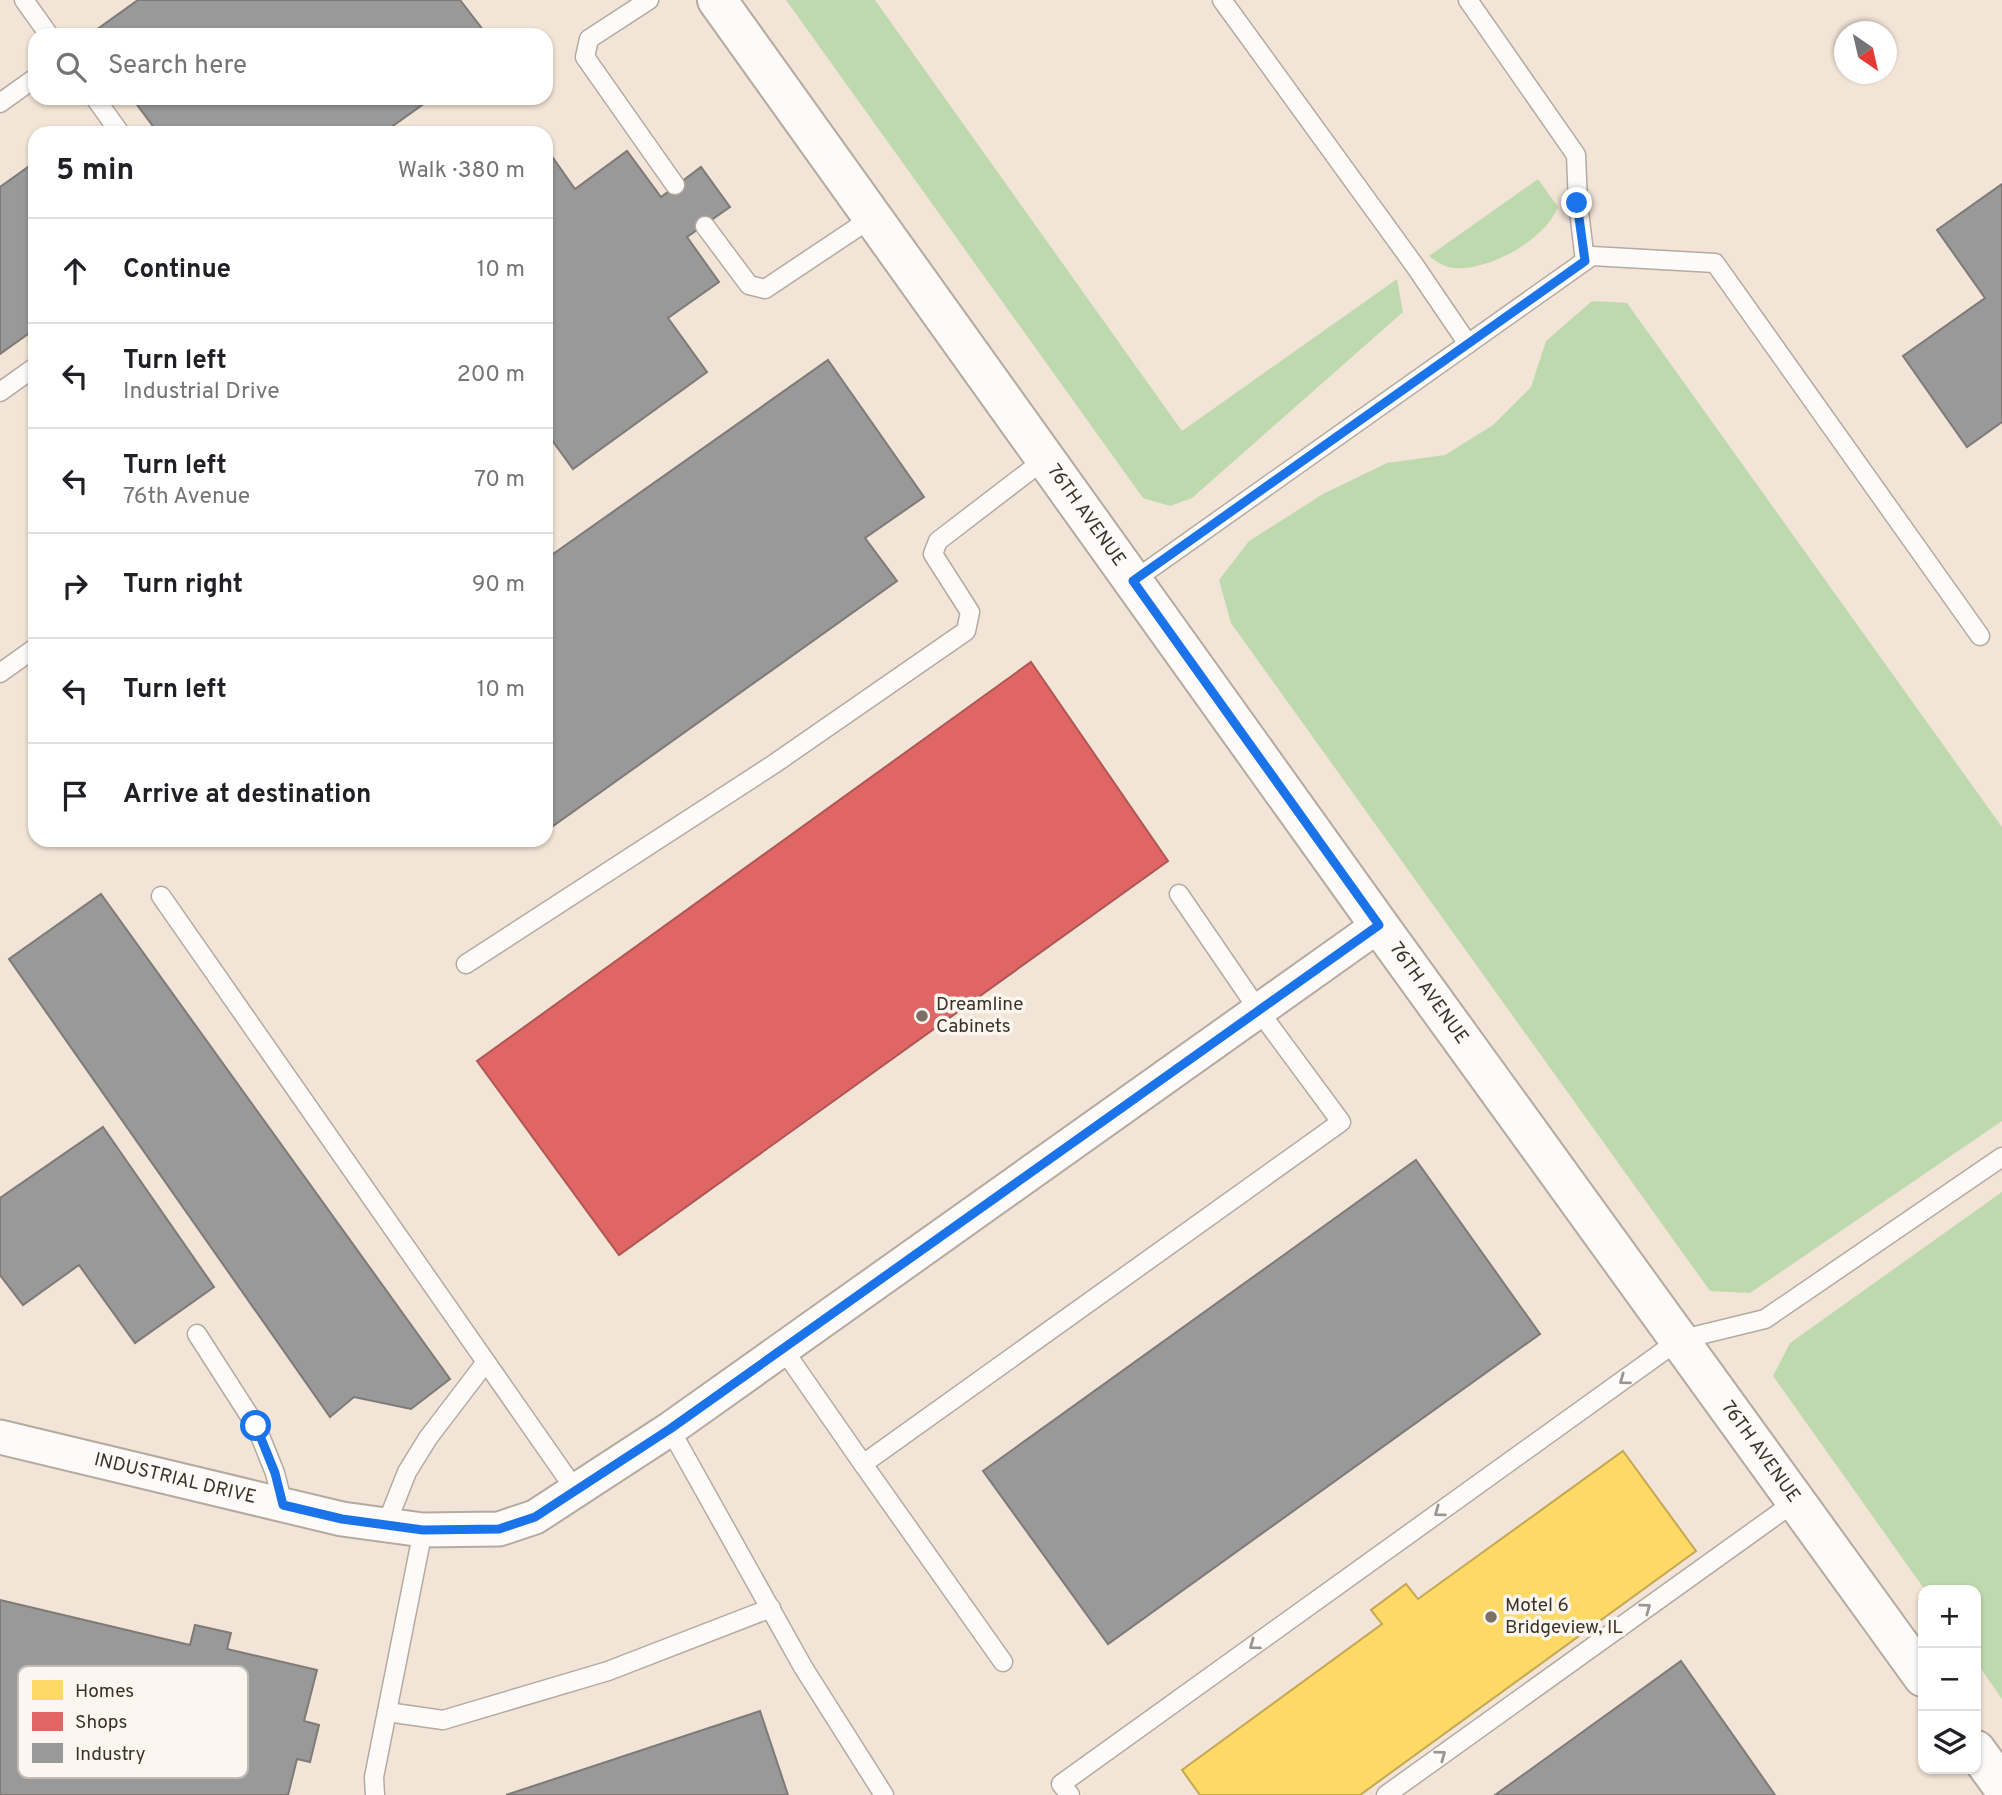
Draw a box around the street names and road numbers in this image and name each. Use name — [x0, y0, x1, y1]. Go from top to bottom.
street label: 76TH AVENUE — [1041, 460, 1131, 571]
street label: 76TH AVENUE — [1384, 938, 1473, 1049]
street label: 76TH AVENUE — [1715, 1396, 1805, 1508]
street label: INDUSTRIAL DRIVE — [92, 1448, 259, 1510]

